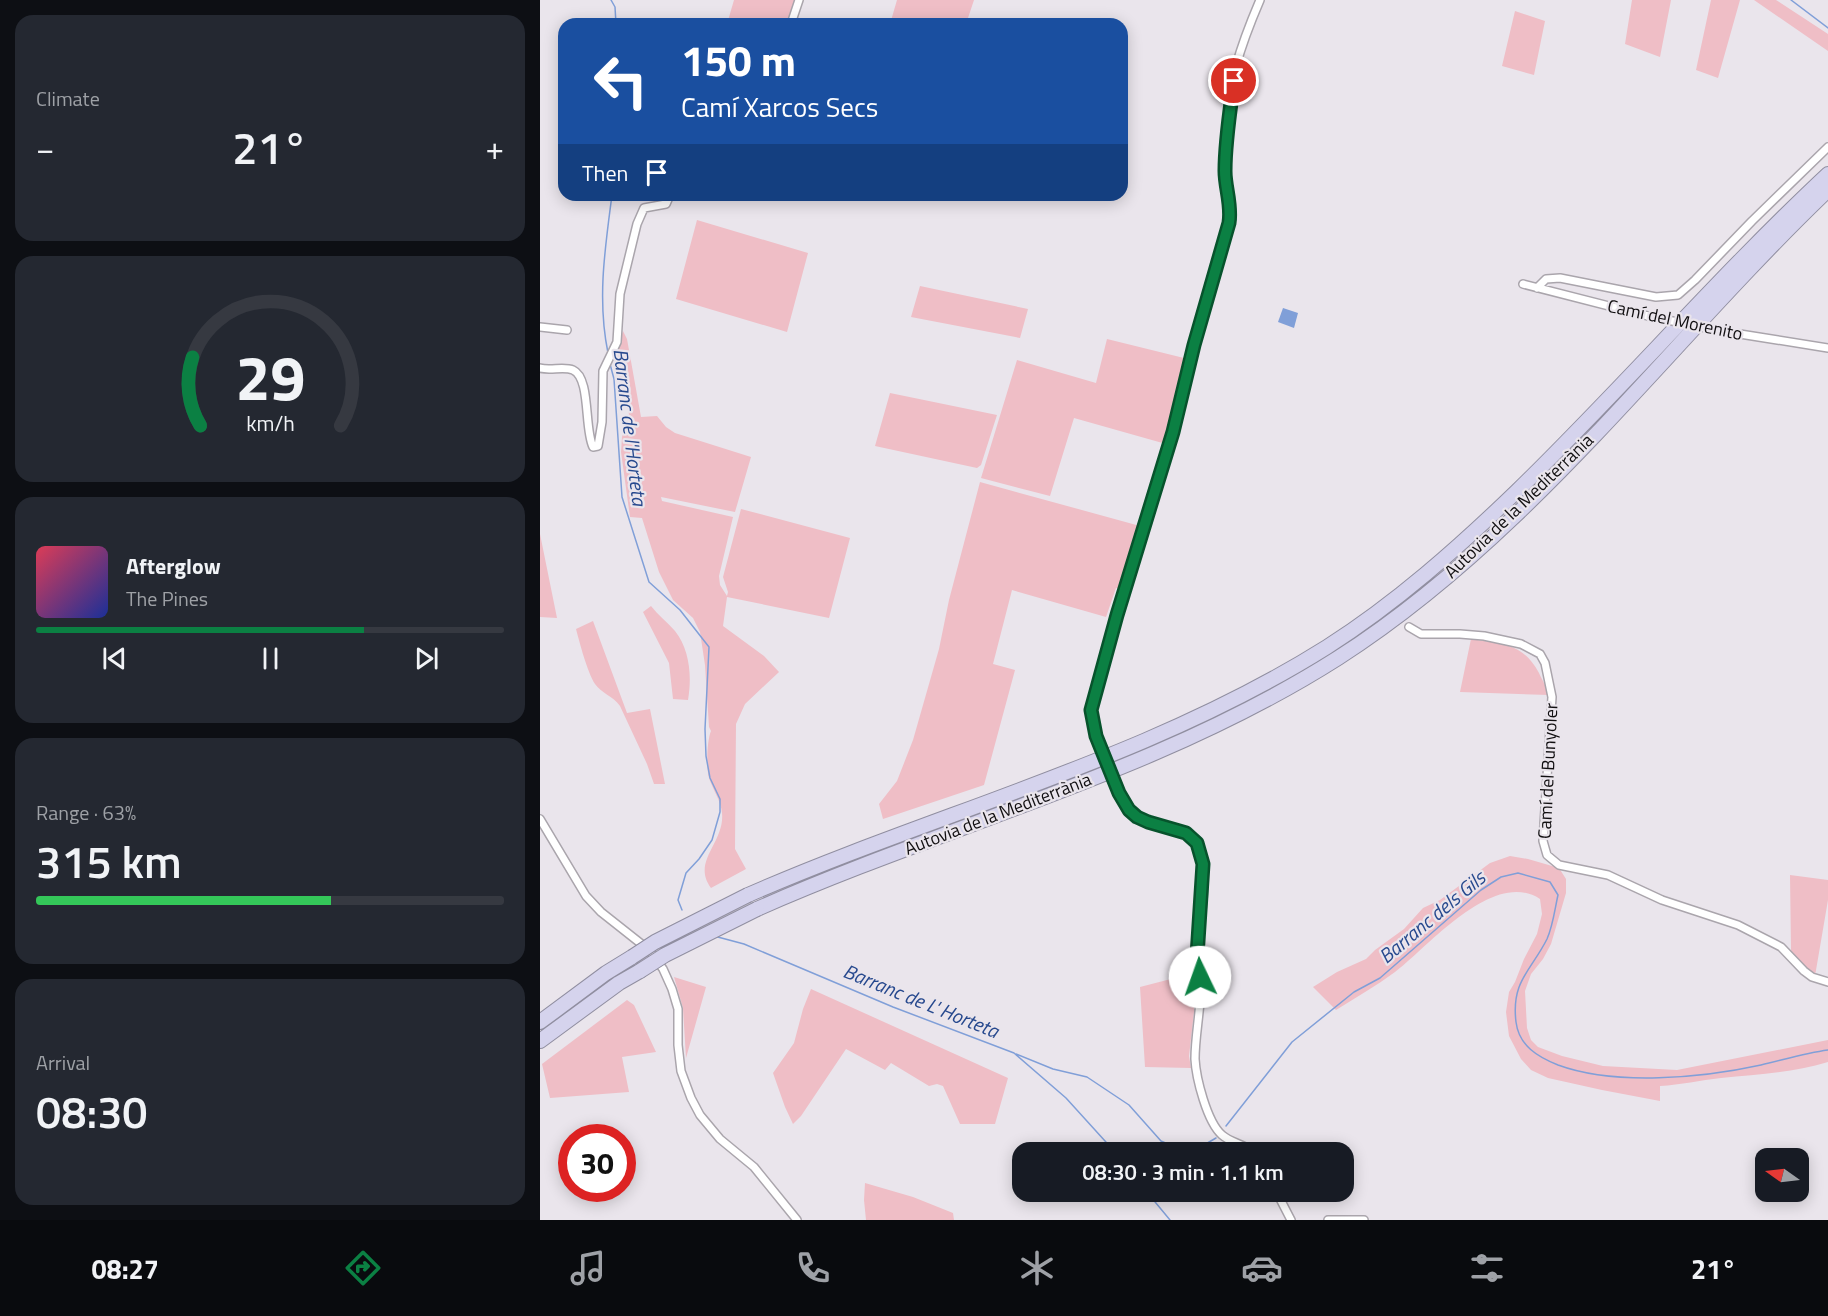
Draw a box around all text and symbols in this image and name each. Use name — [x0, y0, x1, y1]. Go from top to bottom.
text: 150 m — [681, 28, 796, 92]
icon: left — [582, 42, 660, 120]
pin — [1208, 55, 1259, 106]
icon: arrive — [1217, 64, 1250, 97]
text: Climate — [36, 83, 100, 114]
text: Camí Xarcos Secs — [681, 86, 878, 127]
text: 21° — [232, 113, 308, 181]
text: − — [36, 123, 54, 173]
text: + — [486, 123, 504, 173]
text: Then — [582, 156, 628, 190]
icon: arrive — [640, 156, 673, 189]
street label: Camí del Morenito — [1605, 292, 1745, 347]
text: 29 — [235, 329, 305, 424]
water label: Barranc de l'Horteta — [605, 347, 656, 508]
text: km/h — [246, 407, 294, 439]
street label: Autovia de la Mediterrània — [1438, 427, 1599, 584]
text: Afterglow — [126, 549, 221, 583]
text: The Pines — [126, 583, 208, 614]
icon: previous — [98, 642, 131, 675]
icon: pause — [254, 642, 287, 675]
icon: next — [410, 642, 443, 675]
street label: Camí del Bunyoler — [1530, 702, 1565, 840]
street label: Autovia de la Mediterrània — [900, 765, 1095, 862]
text: Range · 63% — [36, 797, 136, 828]
text: 315 km — [36, 827, 182, 895]
water label: Barranc dels Gils — [1371, 862, 1493, 971]
position arrow — [1168, 945, 1232, 1009]
water label: Barranc de L' Horteta — [839, 955, 1005, 1046]
text: Arrival — [36, 1047, 90, 1078]
text: 08:30 — [36, 1077, 148, 1145]
speed limit sign: 30 — [558, 1124, 636, 1202]
north arrow — [1755, 1148, 1809, 1202]
map controls — [1755, 1148, 1809, 1202]
text: 08:30 · 3 min · 1.1 km — [1082, 1155, 1284, 1189]
icon: directions — [342, 1247, 384, 1289]
icon: music — [567, 1247, 609, 1289]
icon: phone — [792, 1247, 834, 1289]
icon: climate — [1016, 1247, 1058, 1289]
icon: car — [1241, 1247, 1283, 1289]
icon: filters — [1466, 1247, 1508, 1289]
text: 08:27 — [91, 1248, 159, 1289]
text: 21° — [1691, 1248, 1736, 1289]

